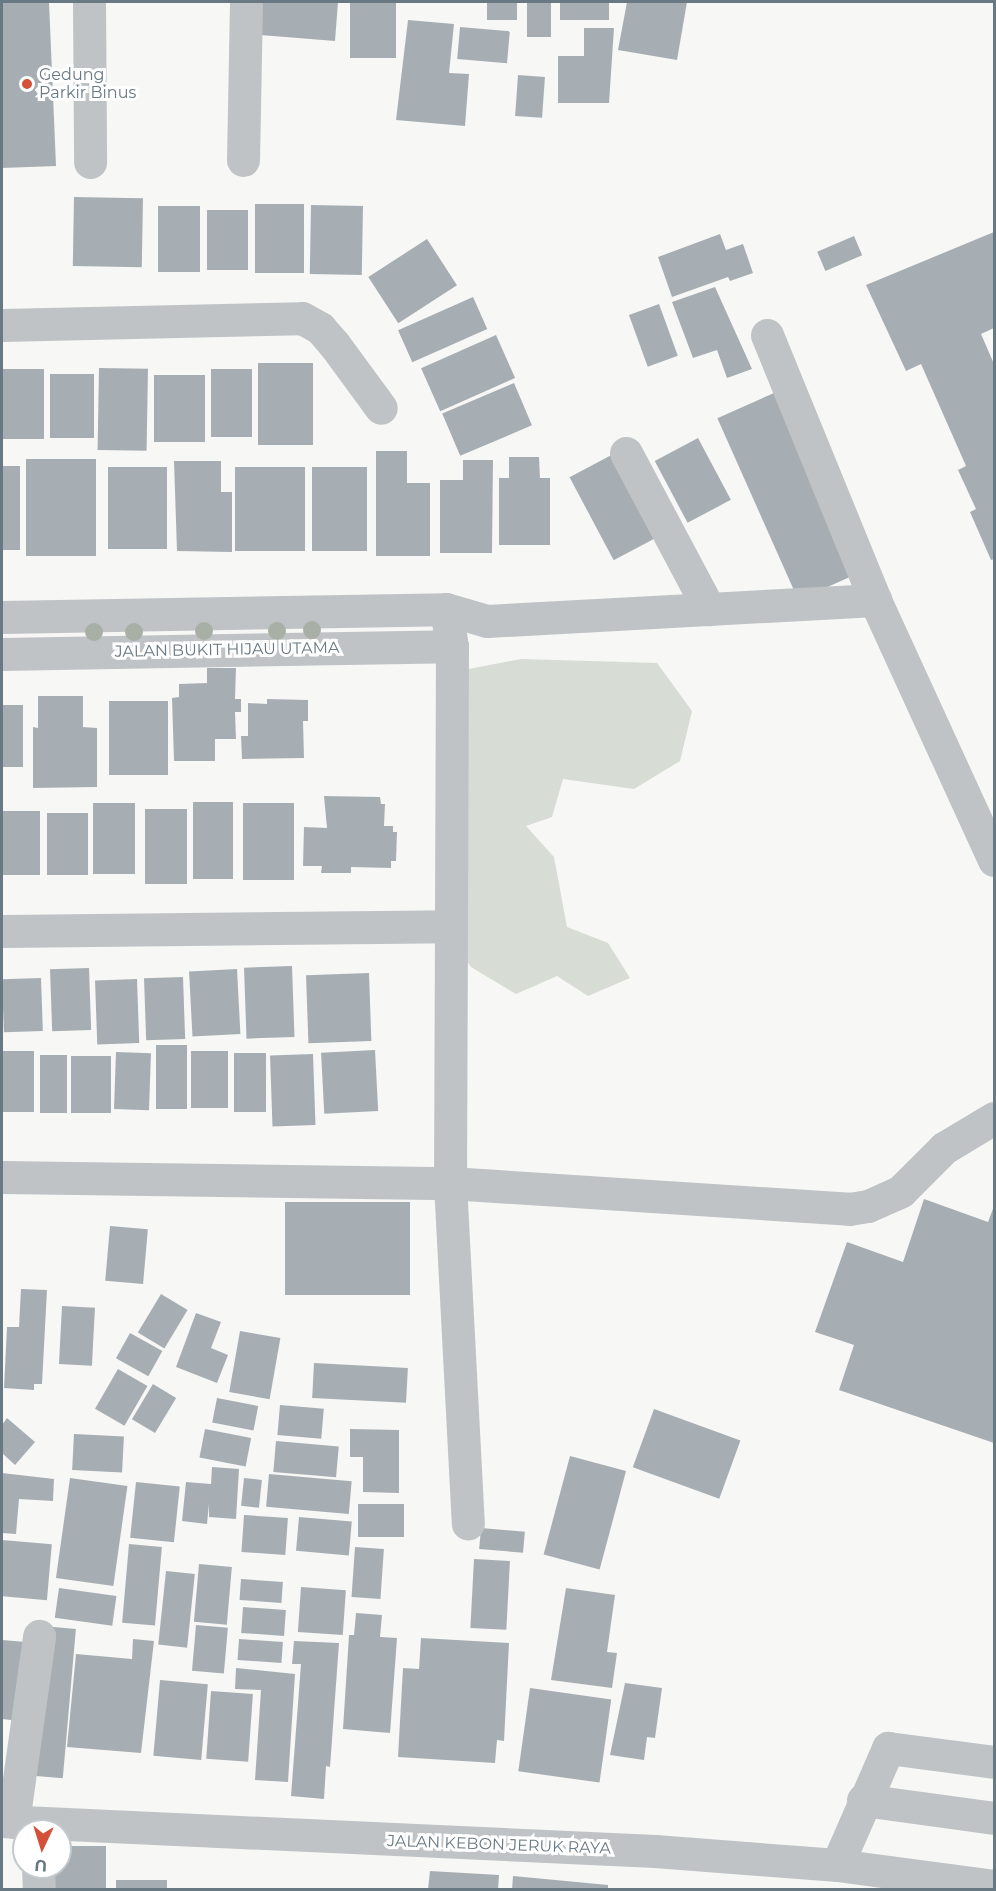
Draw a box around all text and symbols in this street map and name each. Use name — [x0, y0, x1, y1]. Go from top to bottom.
place label: Gedung Parkir Binus — [39, 65, 136, 103]
marker: Gedung Parkir Binus — [20, 77, 34, 91]
street label: JALAN BUKIT HIJAU UTAMA — [115, 638, 339, 662]
north arrow — [12, 1819, 72, 1879]
street label: JALAN KEBON JERUK RAYA — [387, 1832, 611, 1858]
text: U — [34, 1856, 48, 1875]

